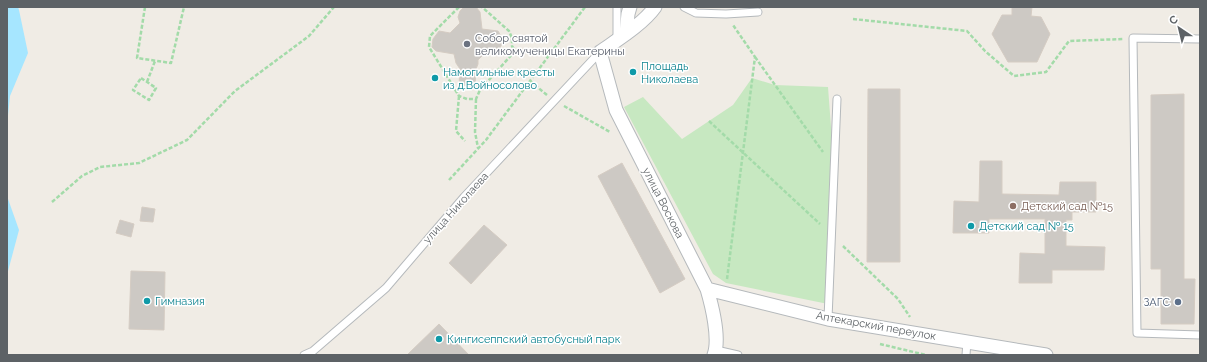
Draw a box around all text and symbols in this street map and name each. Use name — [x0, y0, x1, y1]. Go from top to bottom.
north arrow — [1159, 8, 1199, 48]
text: С — [1167, 12, 1181, 28]
place label: Собор святой великомученицы Екатерины — [475, 32, 625, 58]
marker: Собор святой великомученицы Екатерины — [462, 39, 472, 49]
place label: Площадь Николаева — [641, 60, 698, 86]
place label: Намогильные кресты из д.Войносолово — [443, 66, 555, 92]
marker: Площадь Николаева — [628, 67, 638, 77]
marker: Намогильные кресты из д.Войносолово — [430, 73, 440, 83]
street label: улица Воскова — [640, 165, 686, 241]
street label: улица Николаева — [421, 170, 491, 246]
place label: Детский сад №15 — [1021, 200, 1113, 213]
marker: Детский сад №15 — [1008, 201, 1018, 211]
place label: Детский сад № 15 — [979, 220, 1074, 233]
marker: Детский сад № 15 — [966, 221, 976, 231]
place label: Гимназия — [155, 295, 205, 308]
marker: Гимназия — [142, 296, 152, 306]
place label: ЗАГС — [1144, 296, 1170, 309]
marker: ЗАГС — [1173, 297, 1183, 307]
street label: Аптекарский переулок — [815, 309, 937, 343]
place label: Кингисеппский автобусный парк — [447, 333, 621, 346]
marker: Кингисеппский автобусный парк — [434, 334, 444, 344]

